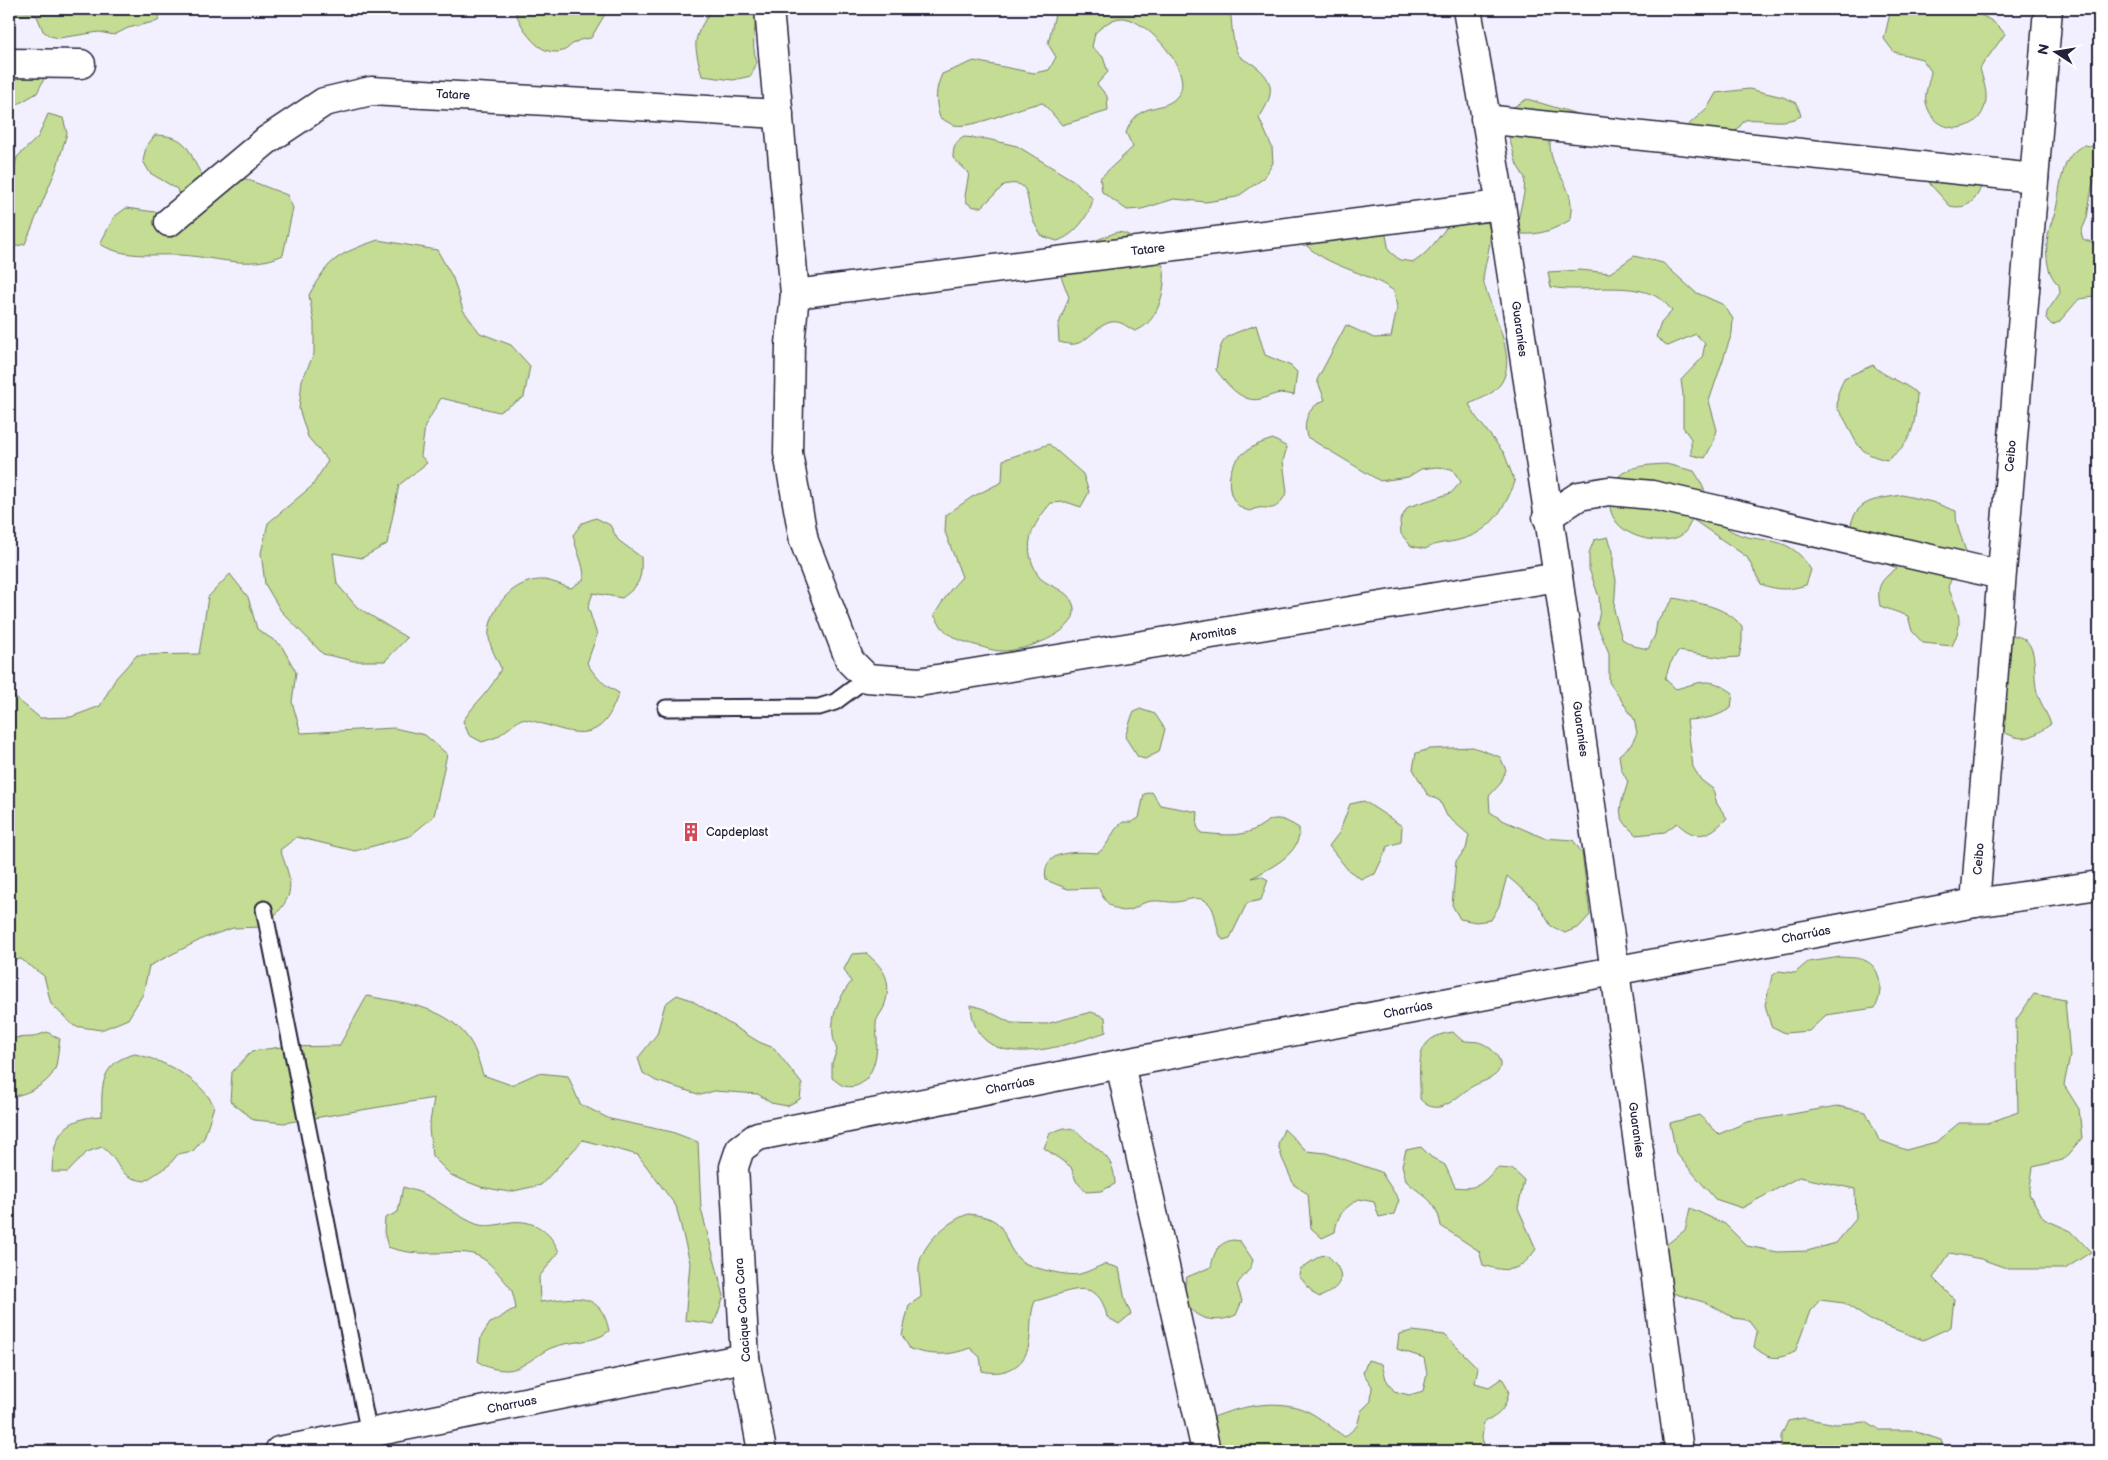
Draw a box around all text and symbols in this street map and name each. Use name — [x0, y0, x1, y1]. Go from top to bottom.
north arrow — [2030, 28, 2080, 78]
text: N — [2034, 42, 2053, 56]
street label: Tatare — [436, 87, 470, 103]
street label: Tatare — [1130, 240, 1166, 260]
street label: Guaraníes — [1508, 300, 1530, 358]
street label: Ceibo — [2002, 439, 2020, 473]
street label: Aromitas — [1189, 623, 1237, 645]
street label: Guaraníes — [1569, 700, 1591, 758]
building icon: Capdeplast — [680, 821, 702, 843]
place label: Capdeplast — [706, 825, 769, 840]
street label: Ceibo — [1970, 842, 1988, 875]
street label: Charrúas — [1780, 923, 1832, 947]
street label: Charrúas — [1382, 998, 1434, 1022]
street label: Charrúas — [984, 1074, 1036, 1098]
street label: Guaraníes — [1625, 1101, 1647, 1159]
street label: Cacique Cara Cara — [732, 1257, 754, 1363]
street label: Charruas — [486, 1393, 538, 1417]

